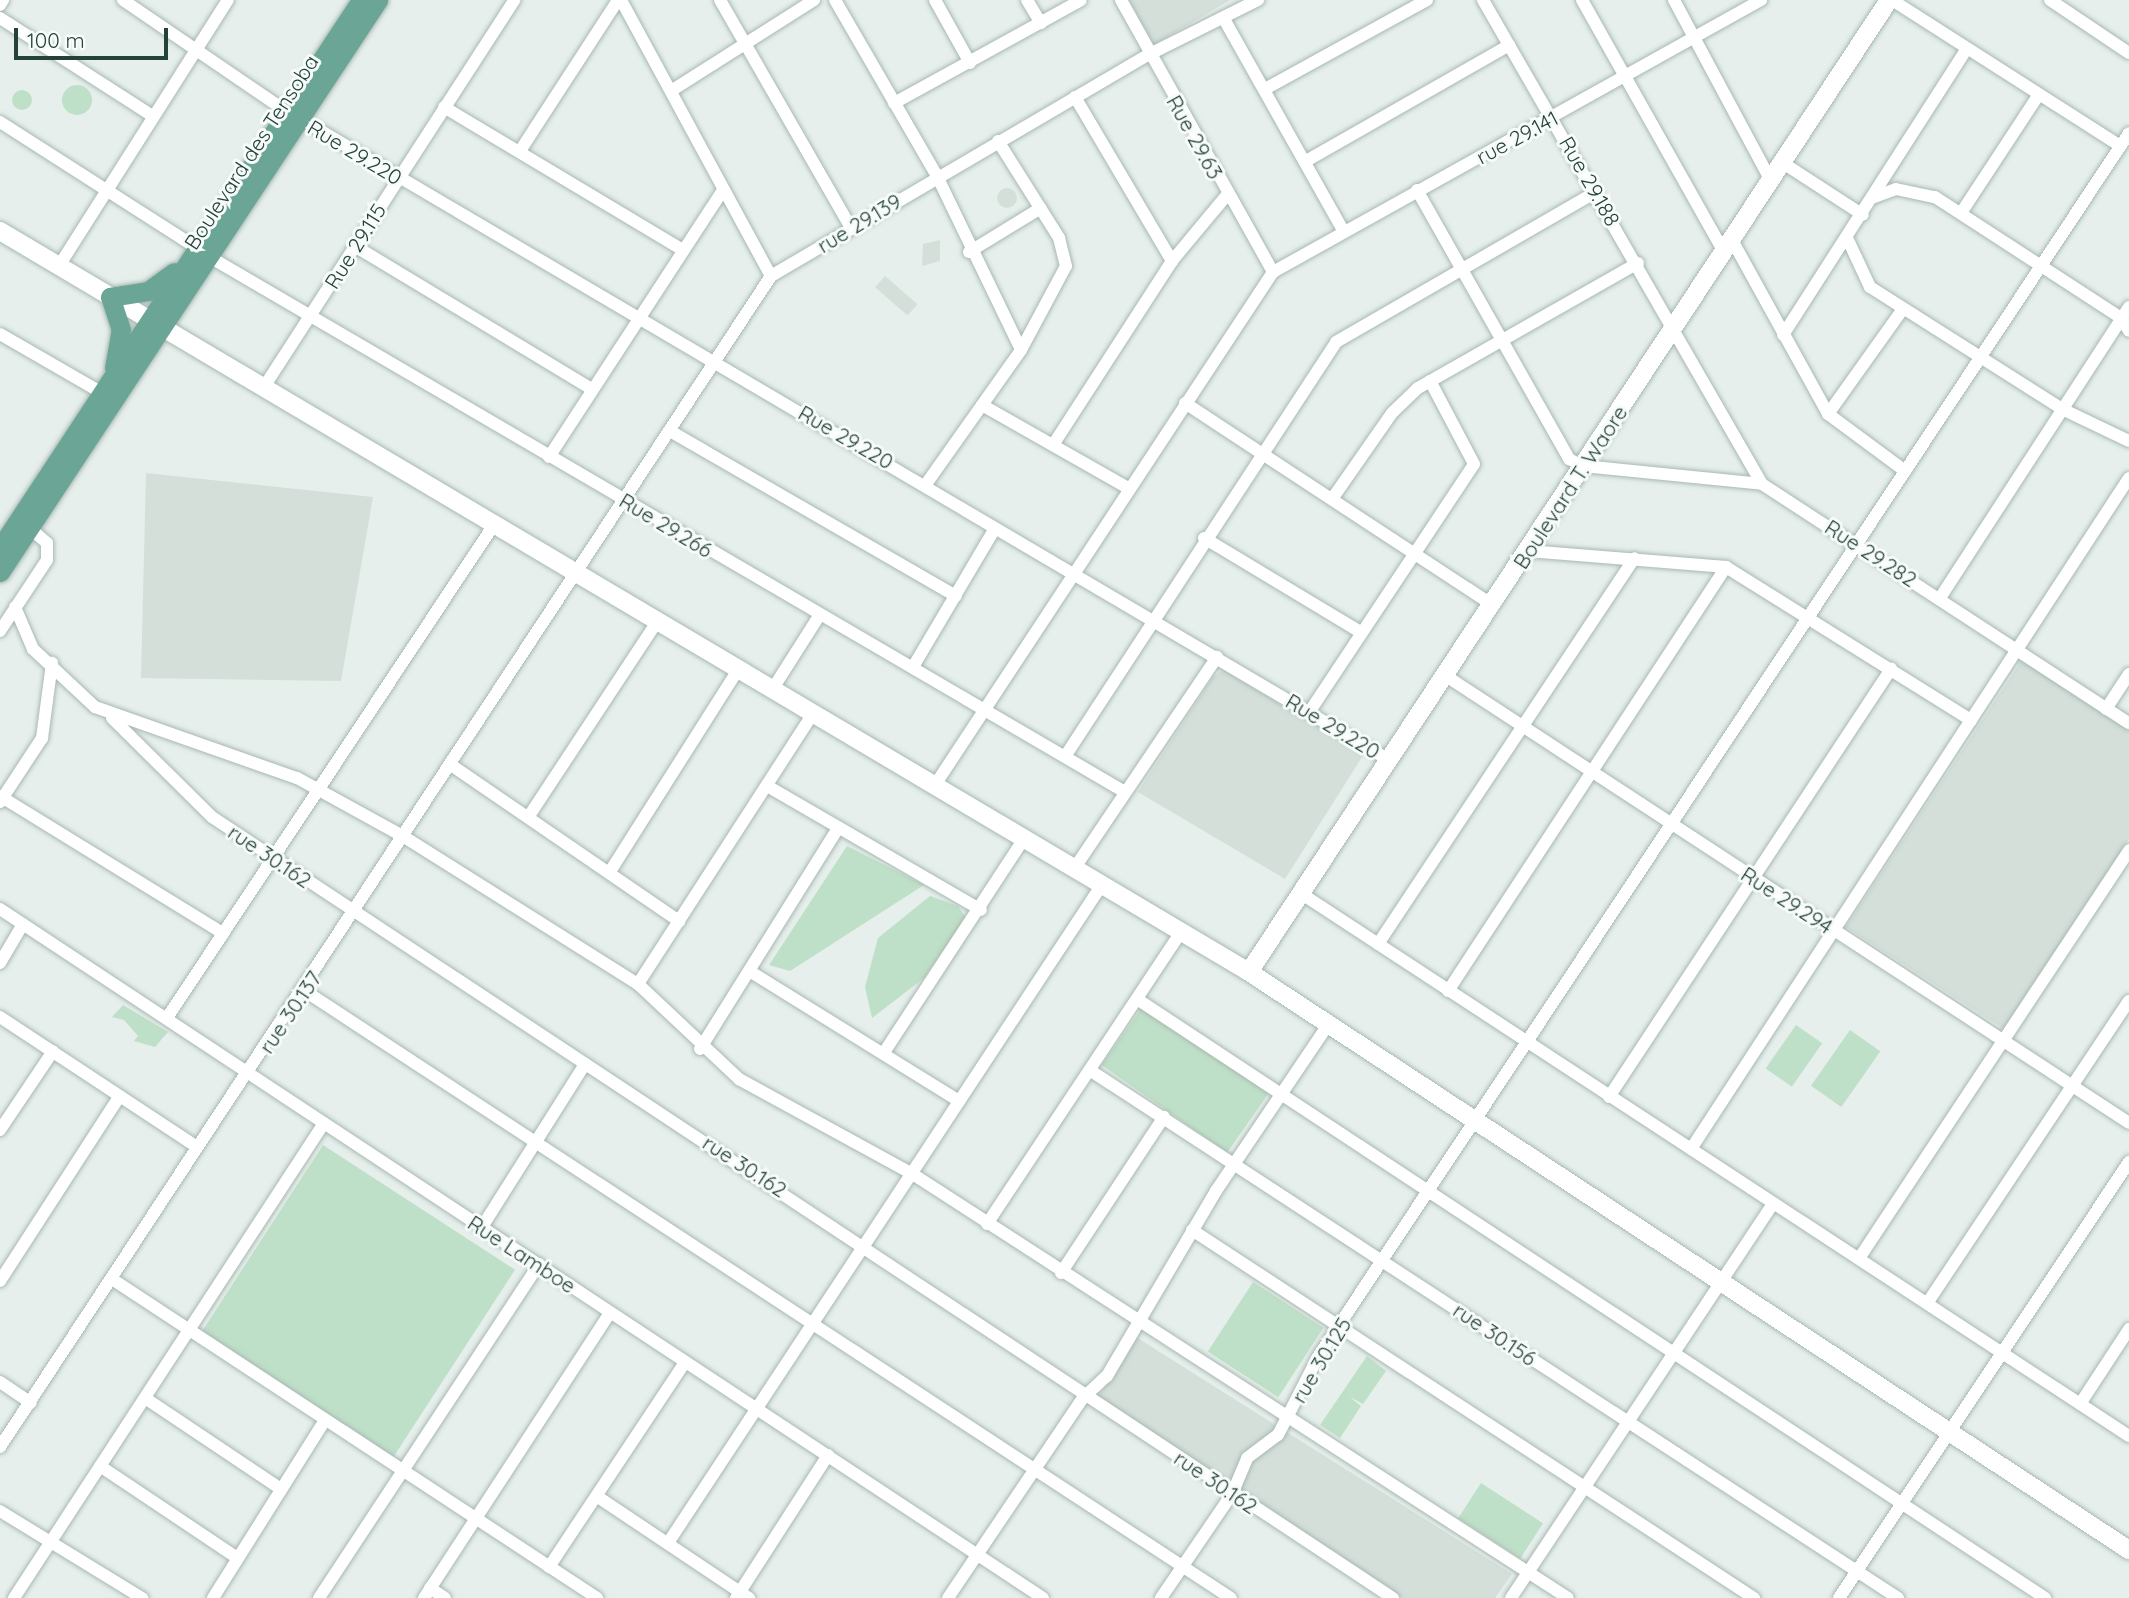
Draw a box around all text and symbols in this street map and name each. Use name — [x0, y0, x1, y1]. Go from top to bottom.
scale bar — [18, 14, 172, 58]
text: 100 m — [27, 27, 85, 53]
street label: Boulevard des Tensoba — [179, 50, 323, 254]
street label: Rue 29.63 — [1162, 91, 1228, 183]
street label: rue 29.141 — [1472, 105, 1562, 169]
street label: Rue 29.220 — [303, 114, 407, 190]
street label: Rue 29.188 — [1554, 132, 1626, 230]
street label: rue 29.139 — [812, 188, 906, 258]
street label: Rue 29.115 — [319, 199, 391, 293]
street label: Rue 29.220 — [794, 400, 898, 474]
street label: Boulevard T. Waore — [1508, 401, 1632, 573]
street label: Rue 29.266 — [615, 487, 717, 563]
street label: Rue 29.282 — [1820, 514, 1922, 592]
street label: Rue 29.220 — [1281, 688, 1385, 764]
street label: rue 30.162 — [224, 819, 316, 893]
street label: Rue 29.294 — [1736, 861, 1838, 939]
street label: rue 30.137 — [253, 966, 327, 1058]
street label: rue 30.162 — [698, 1130, 792, 1202]
street label: Rue Lamboe — [463, 1210, 581, 1298]
street label: rue 30.156 — [1449, 1297, 1541, 1371]
street label: rue 30.125 — [1286, 1313, 1356, 1407]
street label: rue 30.162 — [1170, 1445, 1262, 1519]

